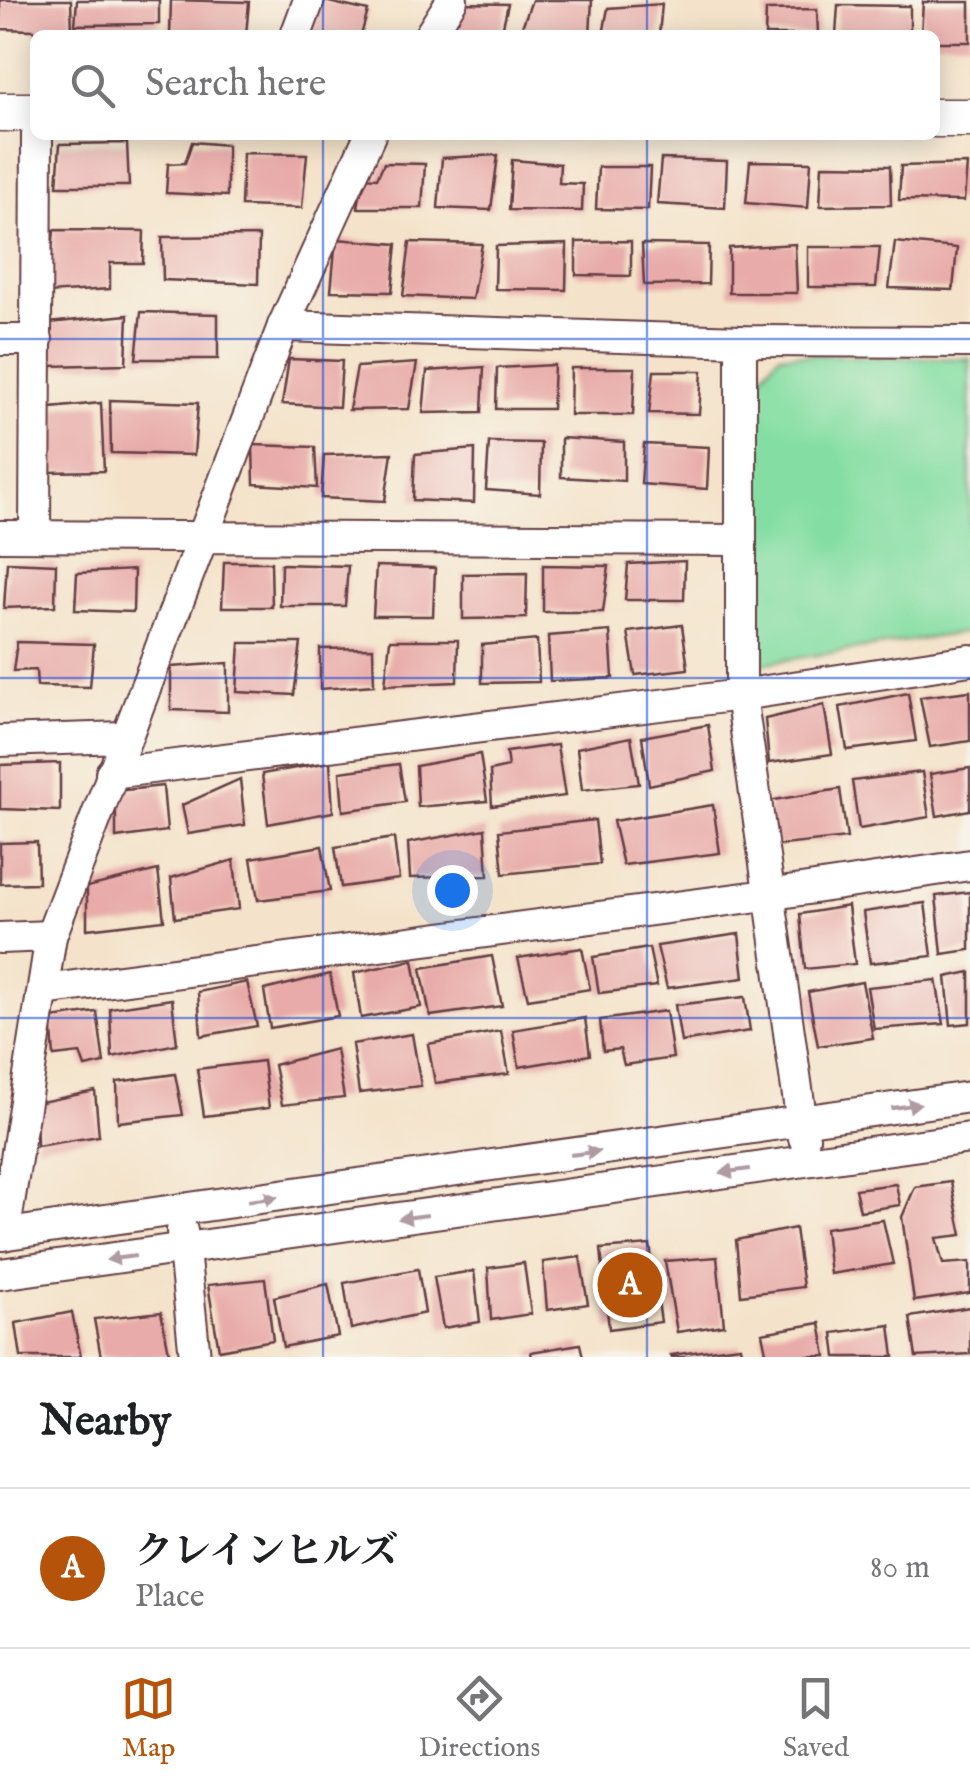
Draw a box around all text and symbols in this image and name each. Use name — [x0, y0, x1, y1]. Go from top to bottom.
search box — [30, 30, 940, 140]
icon: search — [65, 58, 120, 113]
text: Search here — [145, 61, 326, 109]
your location — [427, 865, 478, 916]
one-way arrow — [891, 1098, 923, 1114]
one-way arrow — [569, 1144, 601, 1160]
one-way arrow — [719, 1164, 750, 1180]
one-way arrow — [248, 1190, 279, 1206]
one-way arrow — [397, 1210, 428, 1226]
pin: A — [598, 1248, 662, 1322]
one-way arrow — [104, 1250, 136, 1266]
text: Nearby — [40, 1396, 171, 1449]
text: クレインヒルズ — [135, 1529, 398, 1577]
text: A — [62, 1548, 83, 1589]
text: 80 m — [870, 1548, 930, 1589]
text: Place — [135, 1577, 205, 1618]
tab: Map — [121, 1671, 176, 1766]
tab: Directions — [418, 1671, 540, 1766]
tab: Saved — [783, 1671, 849, 1766]

